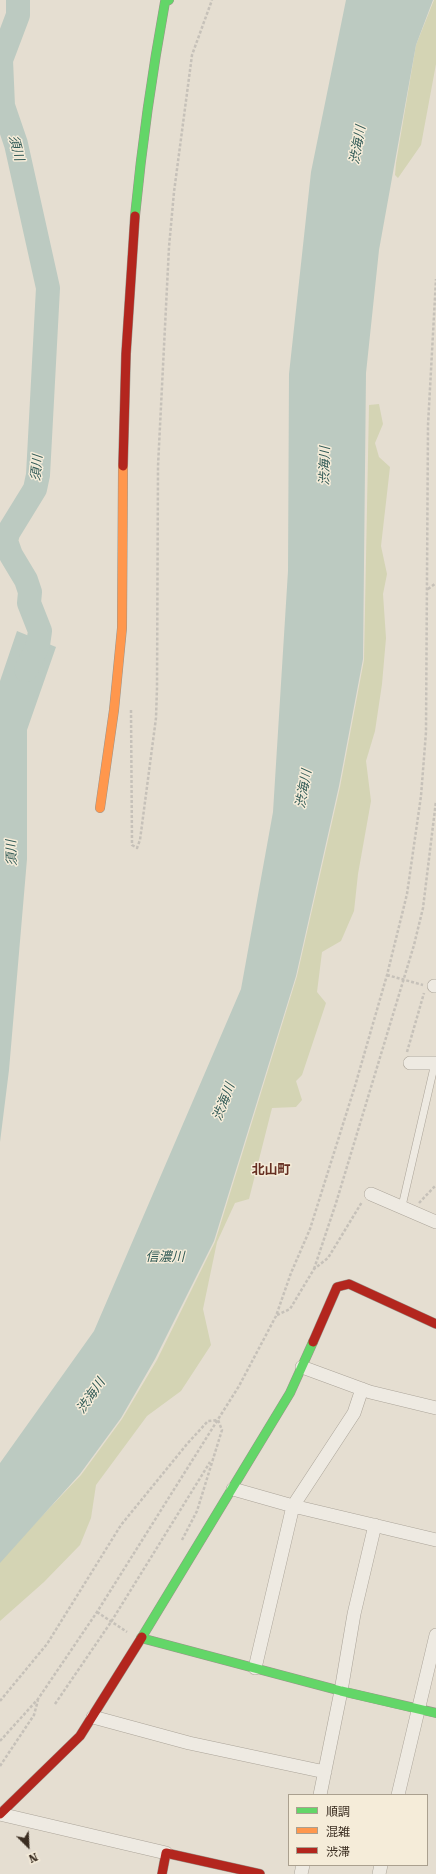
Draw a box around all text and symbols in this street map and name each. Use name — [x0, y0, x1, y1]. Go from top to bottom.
water label: 渋海川 — [347, 124, 369, 166]
water label: 須川 — [5, 133, 27, 163]
water label: 渋海川 — [317, 446, 333, 486]
water label: 須川 — [28, 454, 46, 482]
water label: 渋海川 — [293, 768, 315, 810]
water label: 須川 — [4, 840, 20, 866]
water label: 渋海川 — [210, 1081, 238, 1123]
district label: 北山町 — [252, 1162, 290, 1178]
water label: 信濃川 — [146, 1249, 184, 1265]
water label: 渋海川 — [73, 1376, 109, 1416]
legend — [288, 1794, 428, 1866]
text: 順調 — [326, 1805, 350, 1819]
text: 混雑 — [326, 1825, 350, 1839]
north arrow — [8, 1826, 48, 1866]
text: 渋滞 — [326, 1845, 350, 1859]
text: N — [27, 1850, 40, 1865]

